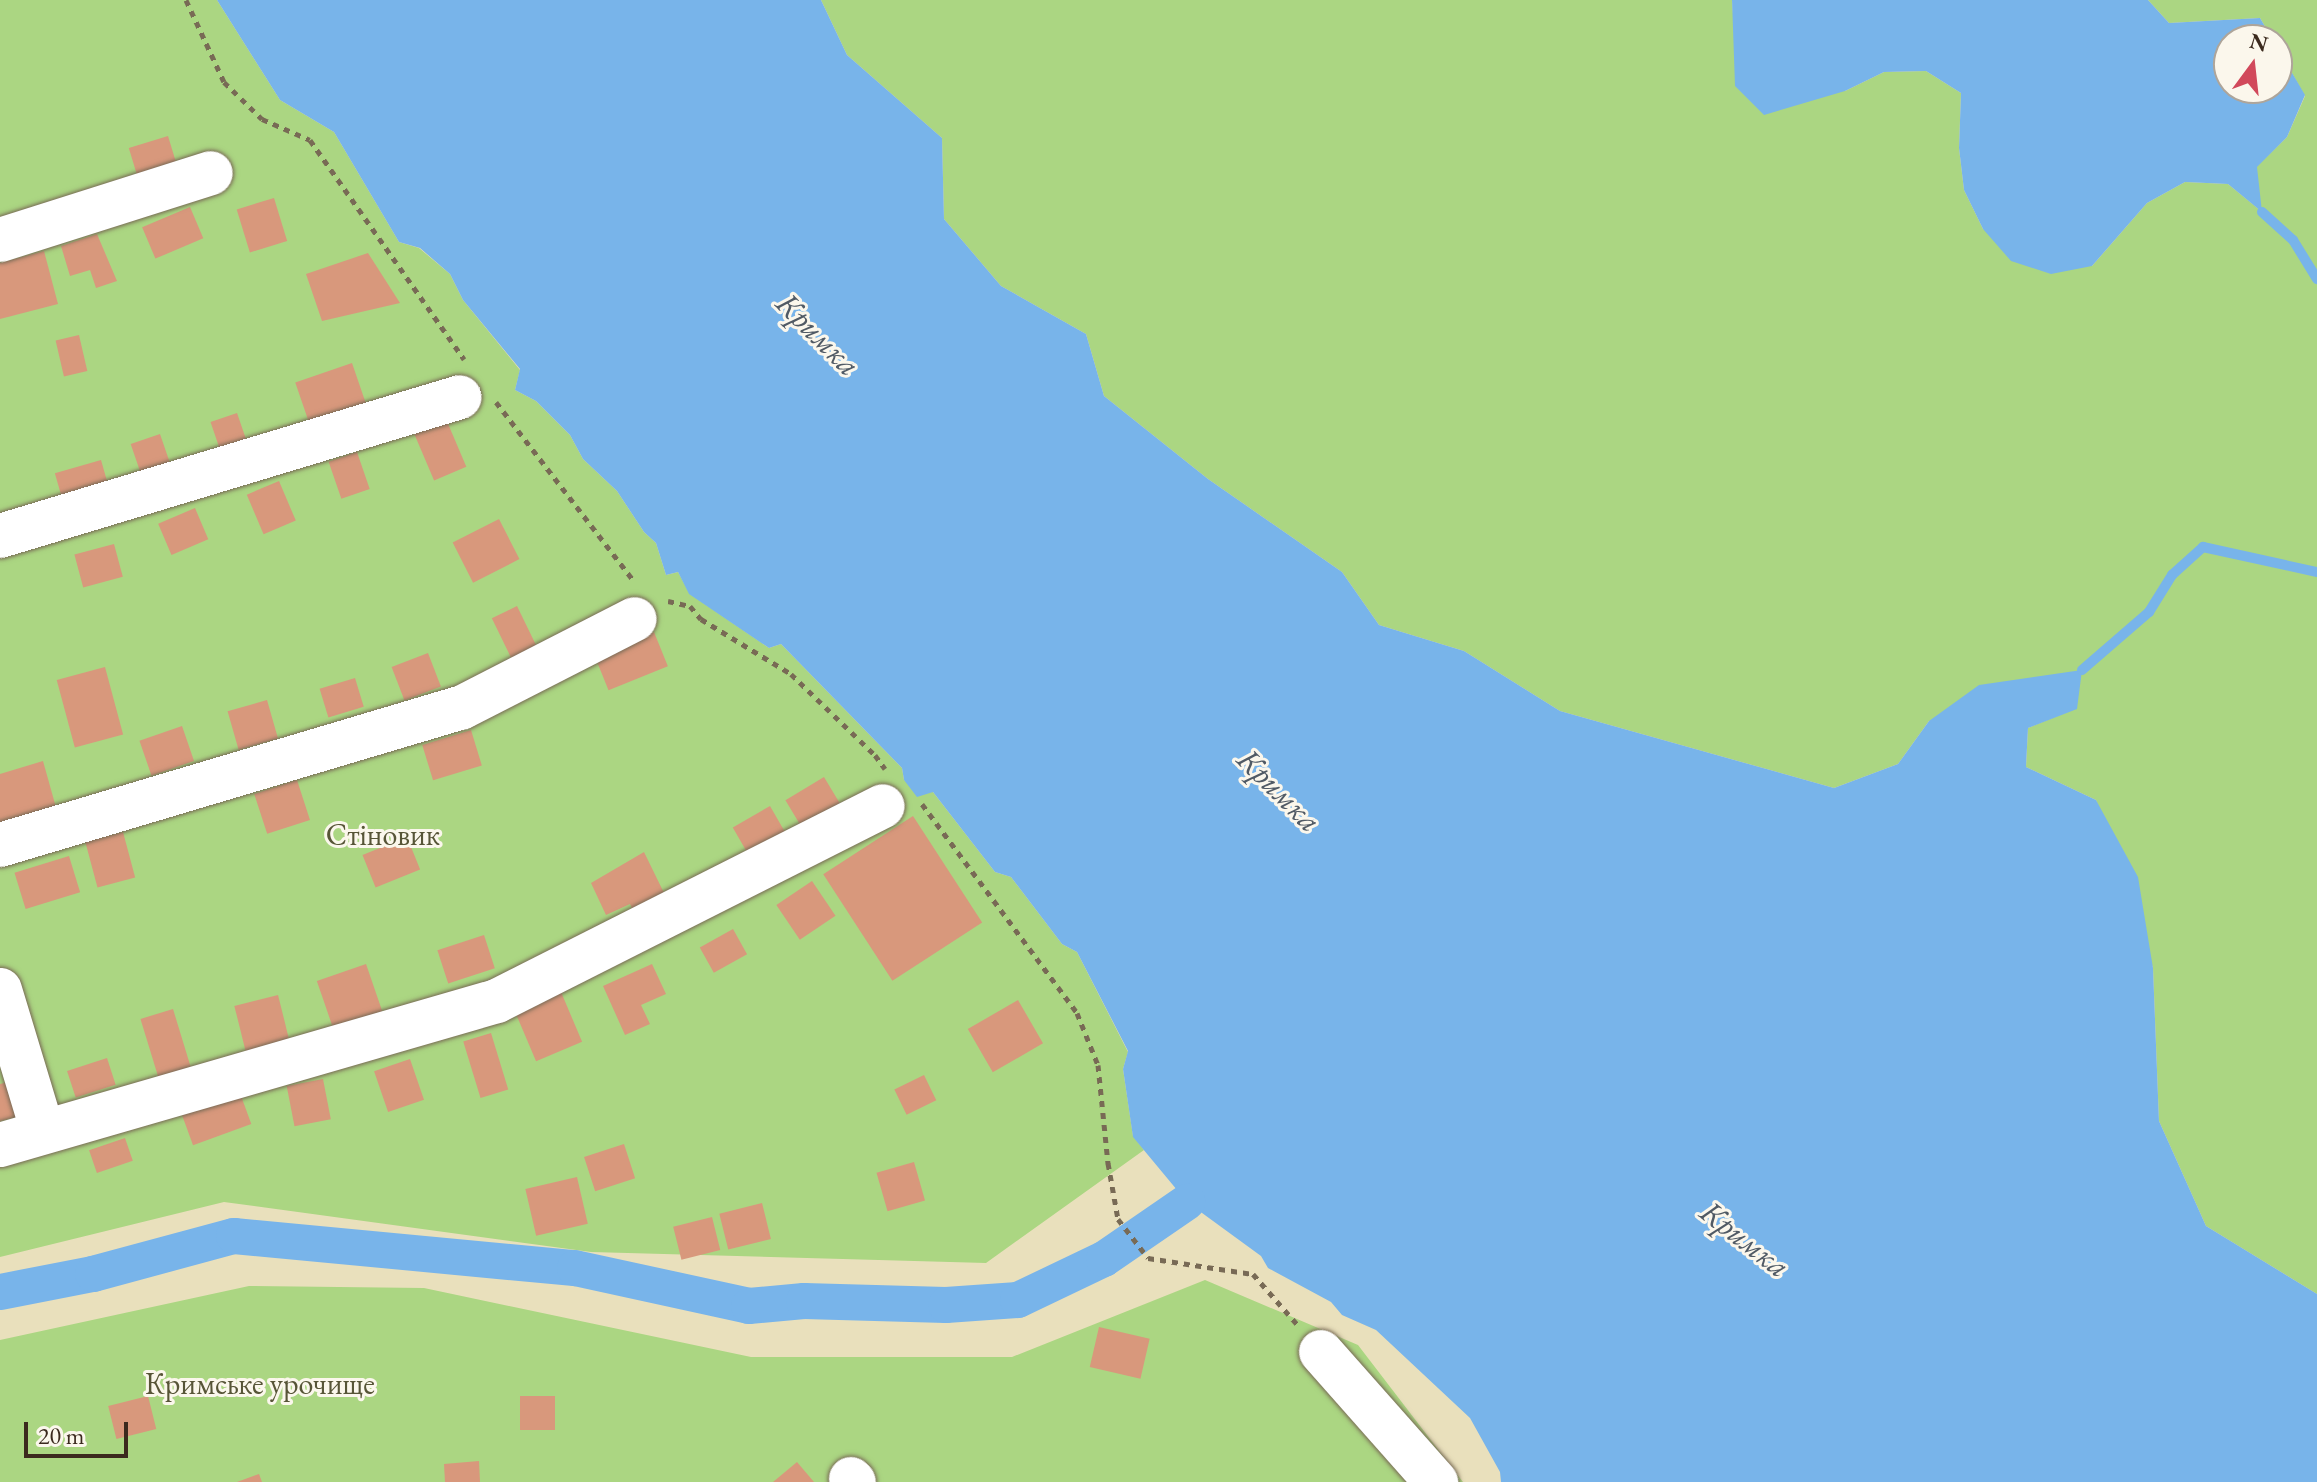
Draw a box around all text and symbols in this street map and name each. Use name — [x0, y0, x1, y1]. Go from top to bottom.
north arrow — [2213, 24, 2293, 104]
text: N — [2246, 26, 2271, 59]
water label: Кримка — [768, 284, 868, 384]
water label: Кримка — [1229, 740, 1329, 840]
park label: Стіновик — [326, 817, 440, 853]
water label: Кримка — [1693, 1192, 1797, 1286]
park label: Кримське урочище — [145, 1366, 375, 1402]
scale bar — [28, 1406, 132, 1456]
text: 20 m — [38, 1420, 85, 1451]

